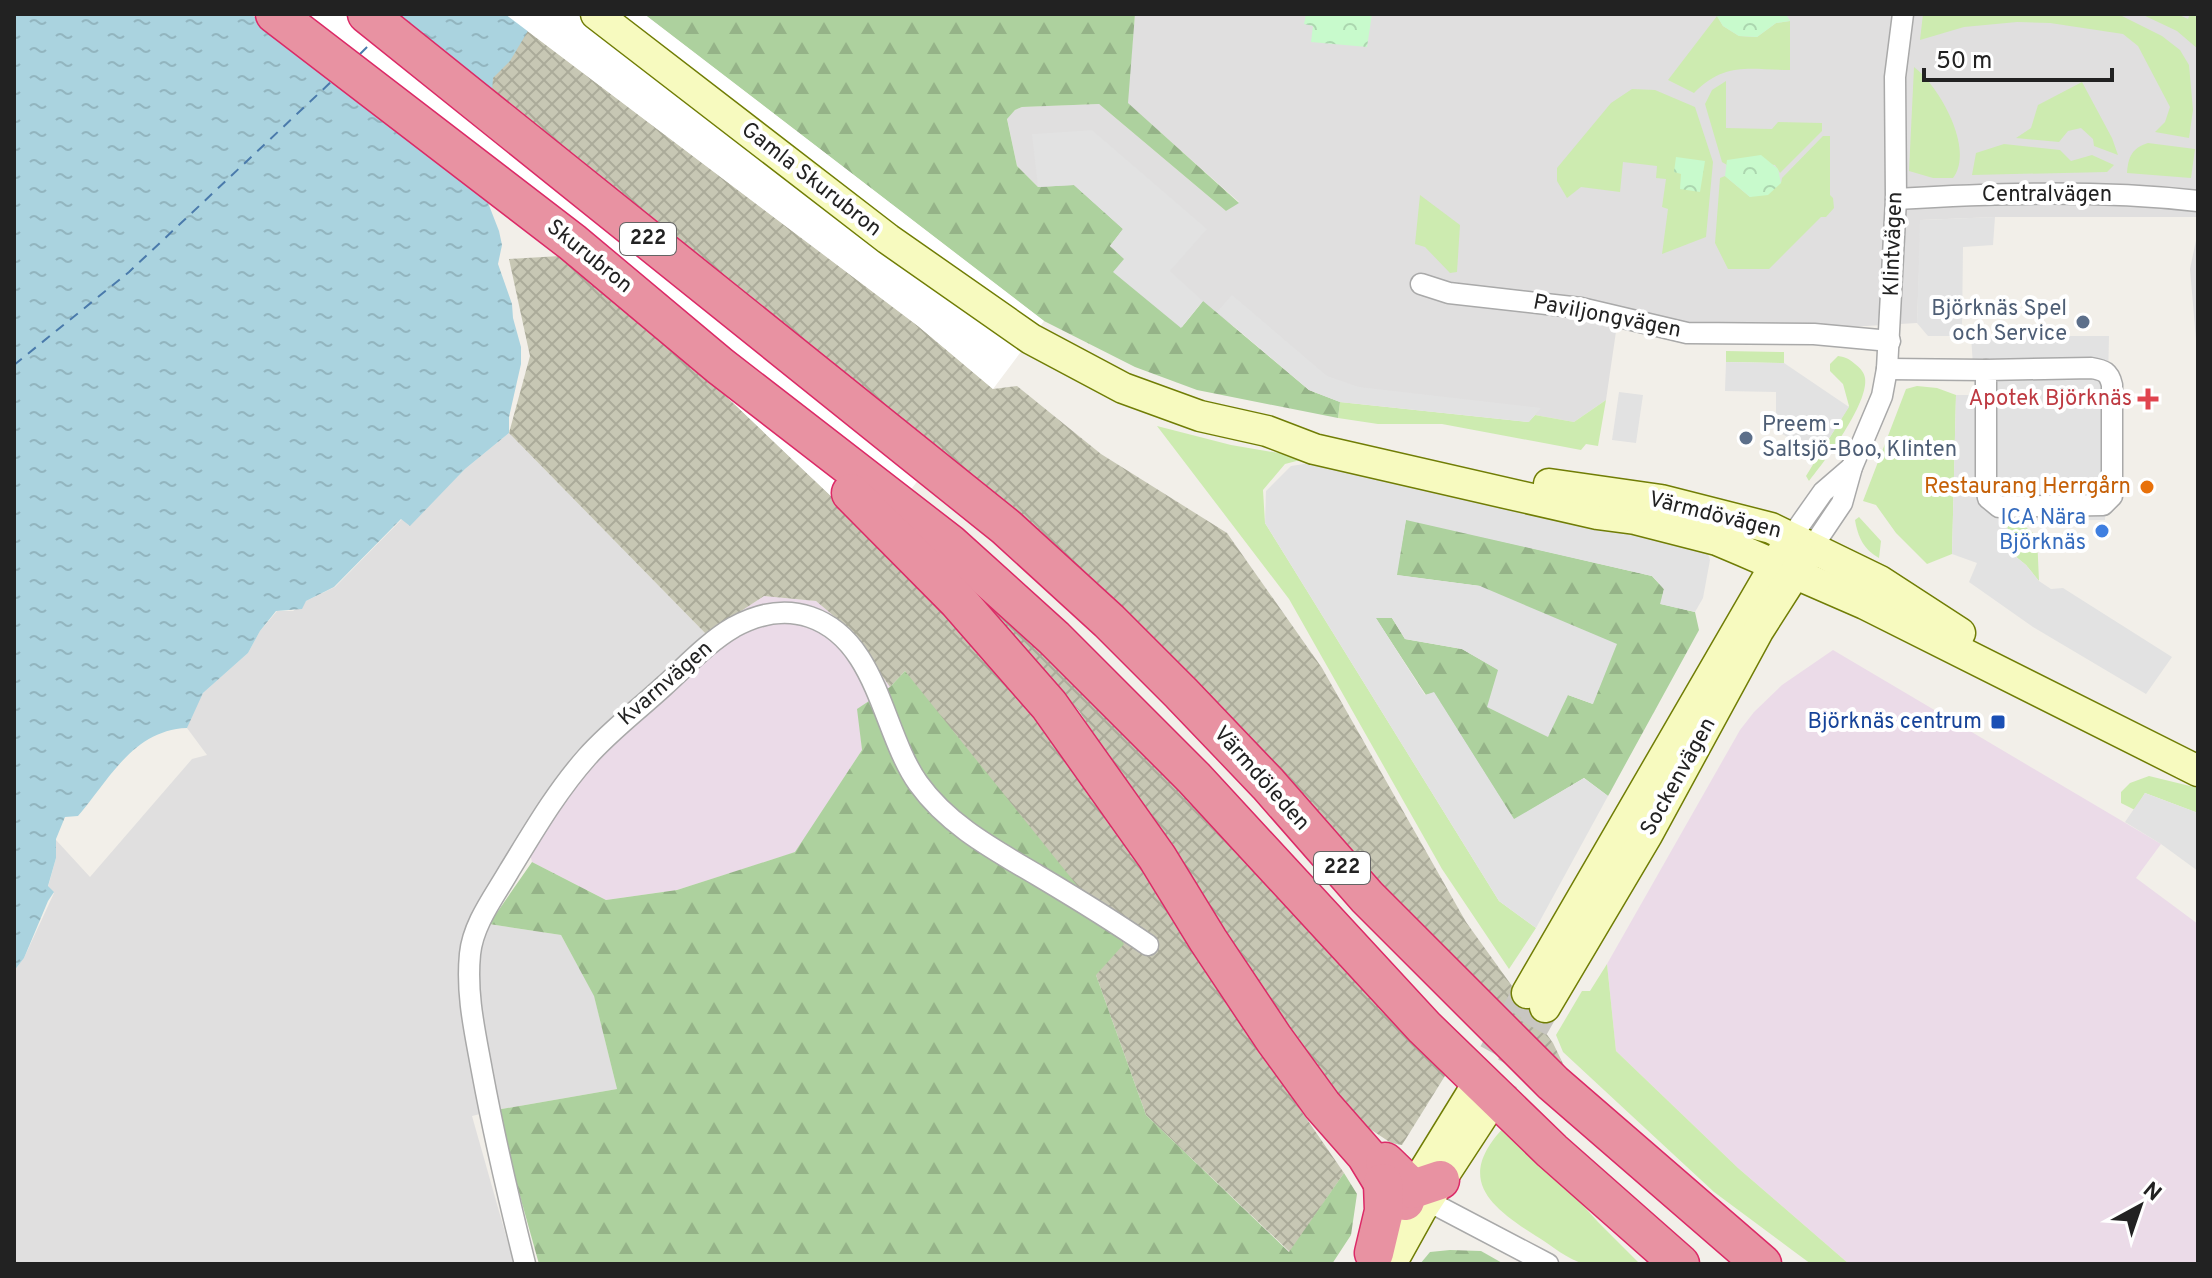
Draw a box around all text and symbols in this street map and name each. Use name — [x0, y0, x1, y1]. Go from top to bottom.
scale bar — [1924, 32, 2112, 82]
text: 50 m — [1936, 47, 1992, 77]
street label: Gamla Skurubron — [735, 117, 887, 243]
street label: Centralvägen — [1982, 182, 2112, 209]
street label: Klintvägen — [1879, 191, 1909, 297]
street label: Skurubron — [541, 214, 637, 300]
road number: 222 — [620, 223, 676, 255]
street label: Paviljongvägen — [1531, 289, 1683, 345]
place label: Björknäs Spel och Service — [1931, 296, 2067, 348]
marker: Björknäs Spel och Service — [2074, 313, 2092, 331]
place label: Apotek Björknäs — [1968, 386, 2132, 413]
marker: Apotek Björknäs — [2139, 390, 2157, 408]
place label: Preem - Saltsjö-Boo, Klinten — [1762, 412, 1957, 464]
marker: Preem - Saltsjö-Boo, Klinten — [1737, 429, 1755, 447]
place label: Restaurang Herrgårn — [1924, 474, 2131, 501]
marker: Restaurang Herrgårn — [2138, 478, 2156, 496]
street label: Värmdövägen — [1646, 486, 1784, 546]
place label: ICA Nära Björknäs — [1999, 505, 2086, 557]
marker: ICA Nära Björknäs — [2093, 522, 2111, 540]
street label: Kvarnvägen — [613, 636, 719, 732]
place label: Björknäs centrum — [1808, 709, 1982, 736]
street label: Sockenvägen — [1635, 713, 1723, 841]
marker: Björknäs centrum — [1989, 713, 2007, 731]
street label: Värmdöleden — [1207, 721, 1315, 837]
road number: 222 — [1314, 852, 1370, 884]
north arrow — [2100, 1166, 2180, 1246]
text: N — [2137, 1177, 2166, 1208]

